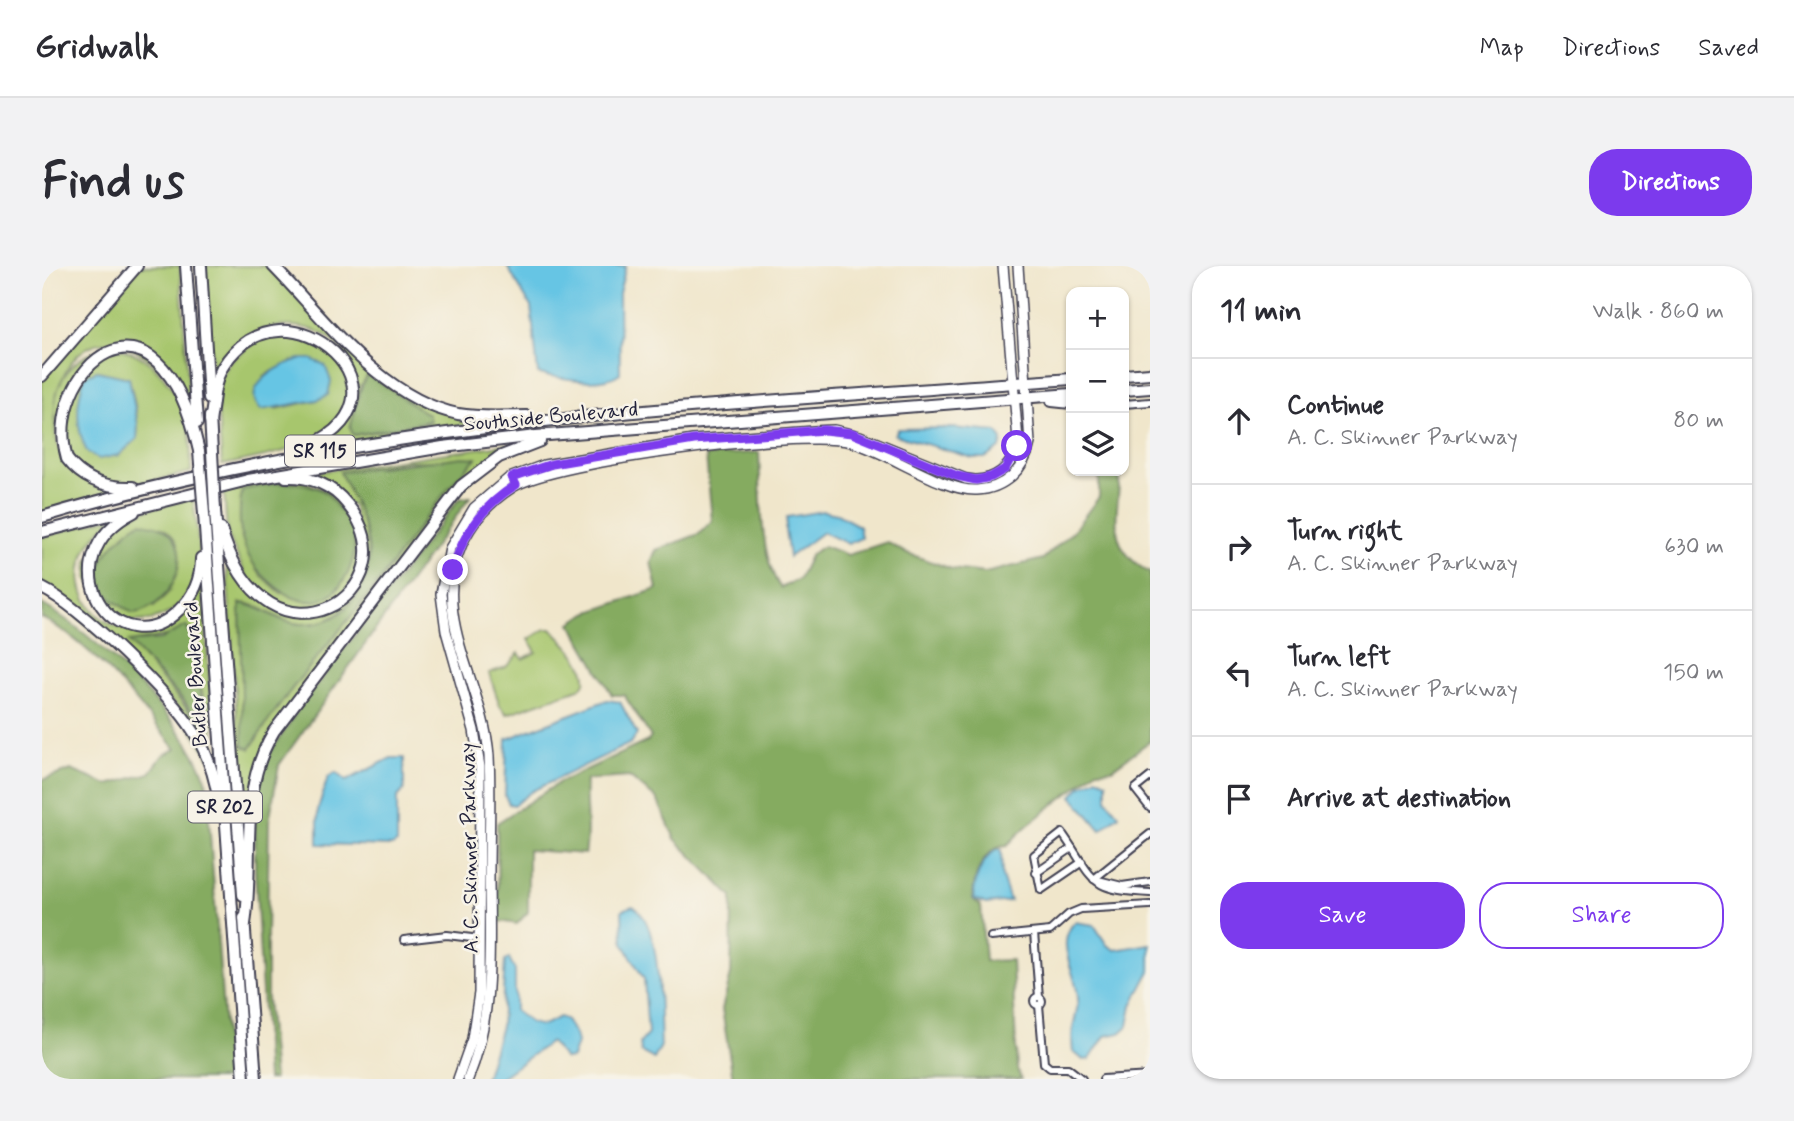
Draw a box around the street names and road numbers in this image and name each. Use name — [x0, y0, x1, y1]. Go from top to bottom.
street label: Southside Boulevard — [463, 395, 639, 439]
road number: SR 115 — [285, 435, 355, 466]
street label: Butler Boulevard — [177, 600, 215, 748]
street label: A. C. Skinner Parkway — [454, 742, 486, 954]
road number: SR 202 — [188, 792, 262, 822]

